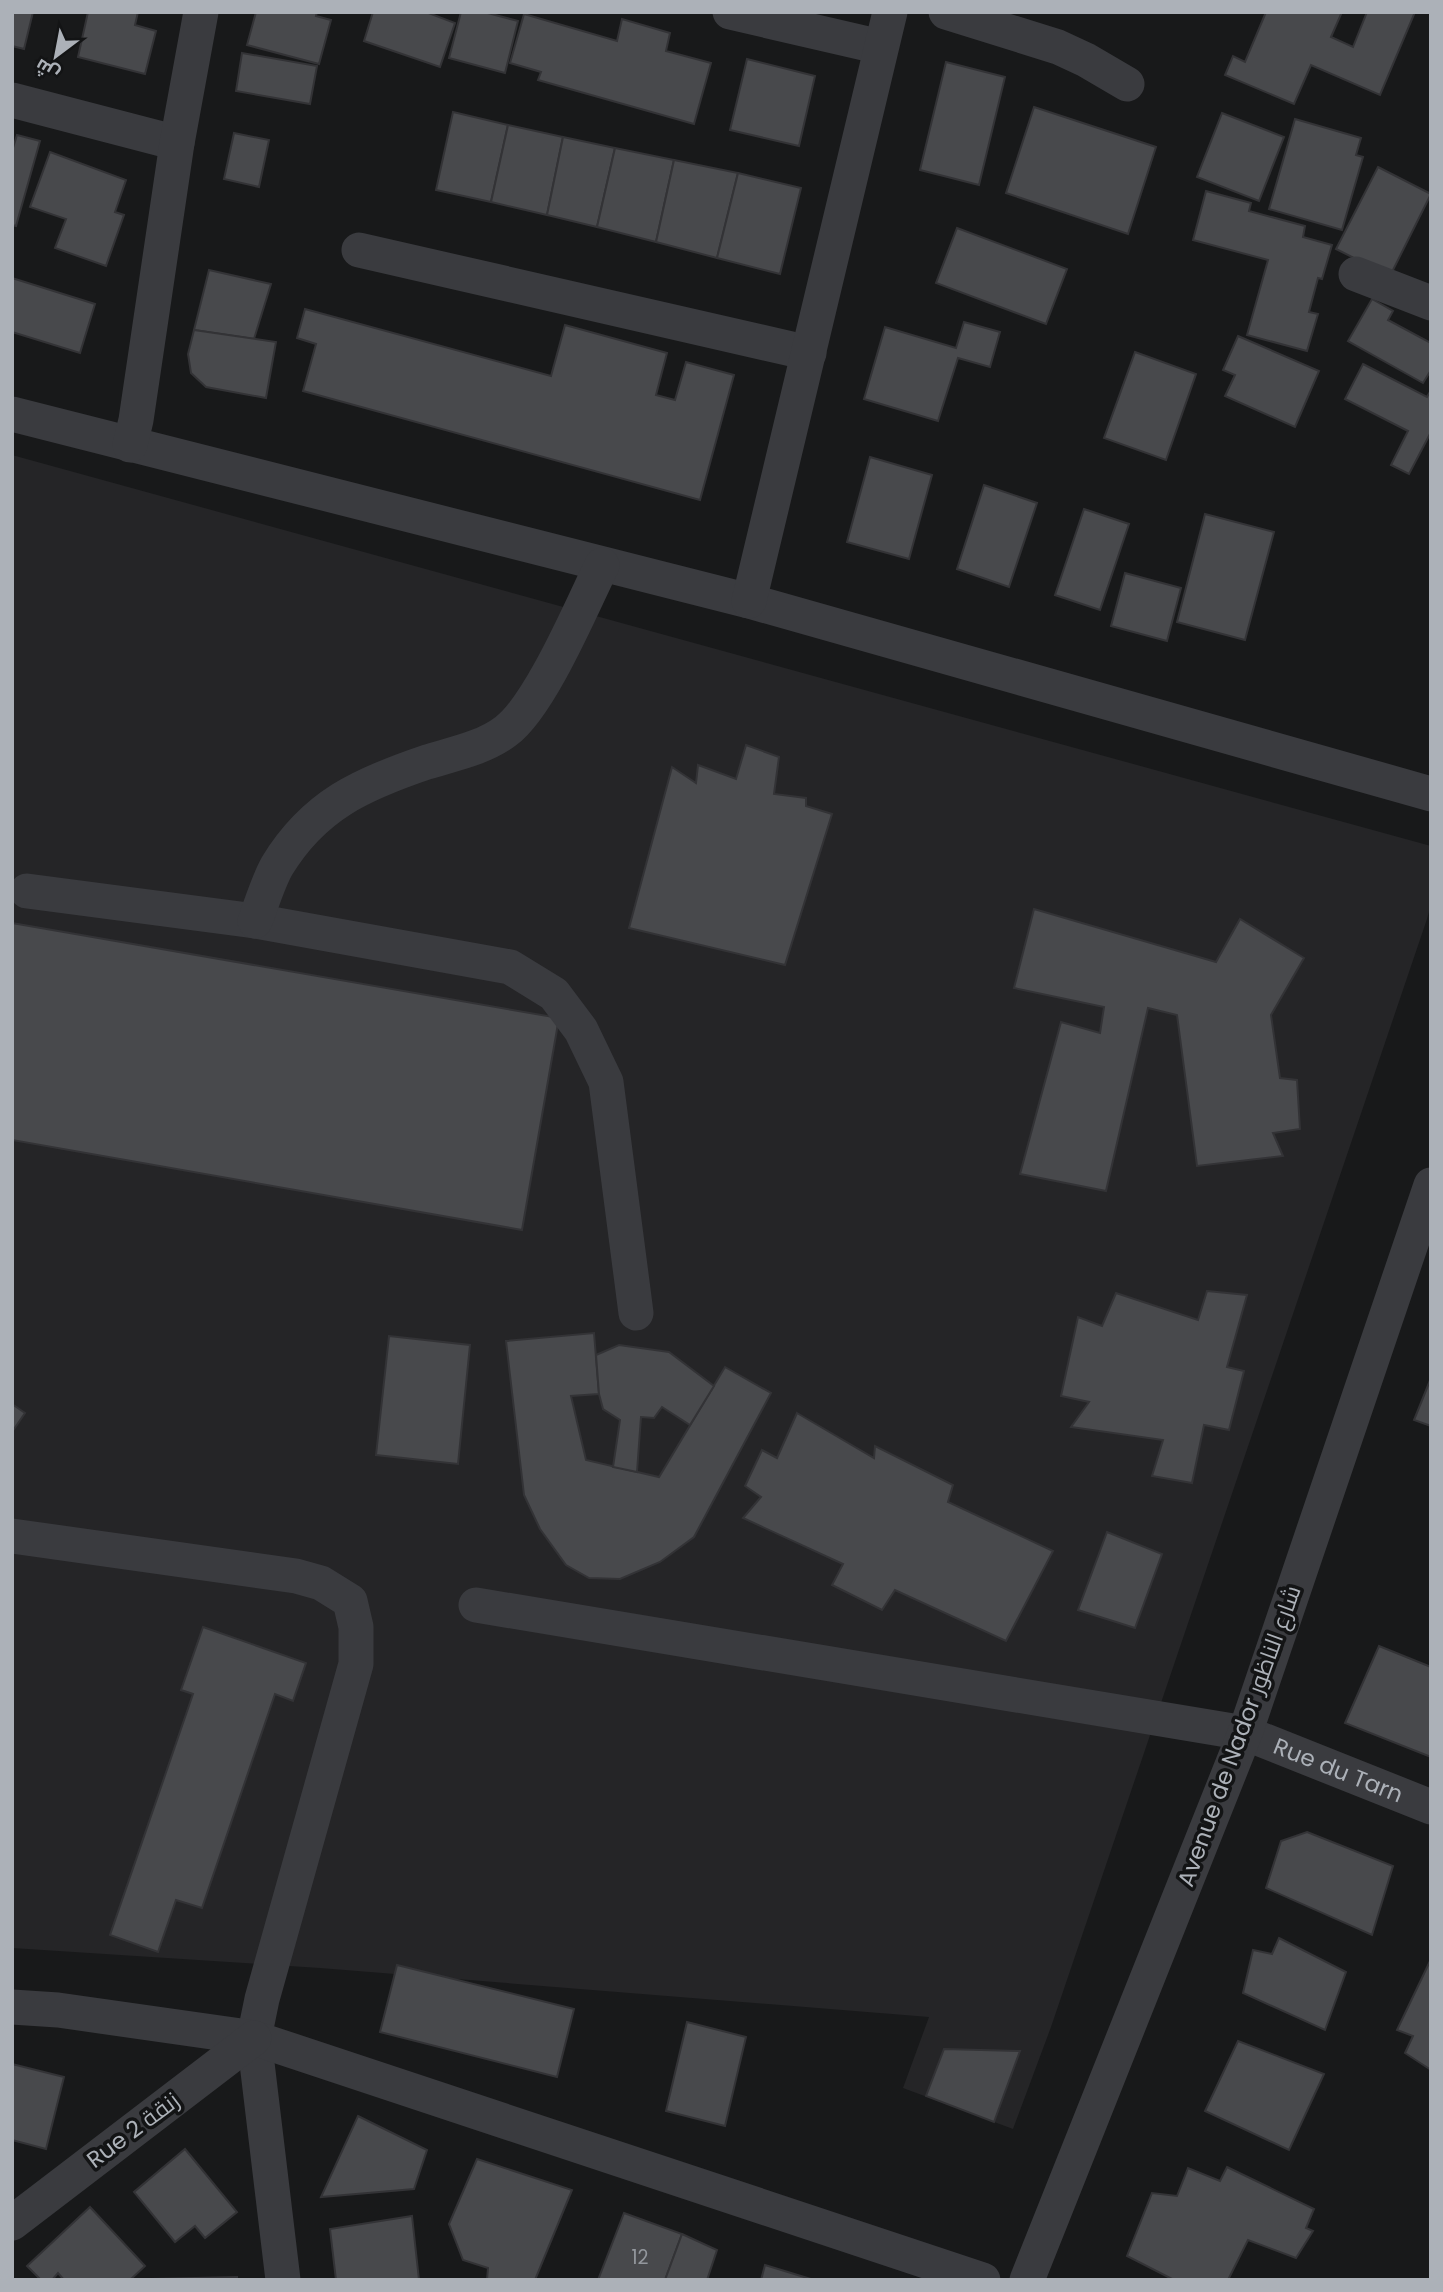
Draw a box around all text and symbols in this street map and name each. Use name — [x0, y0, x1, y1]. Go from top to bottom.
north arrow — [21, 21, 91, 91]
text: ش — [30, 52, 65, 88]
street label: Avenue de Nador شارع الناظور — [1170, 1581, 1308, 1891]
street label: Rue du Tarn — [1269, 1730, 1408, 1810]
street label: Rue 2 زنقة — [80, 2085, 186, 2175]
house number: 12 — [631, 2244, 649, 2271]

